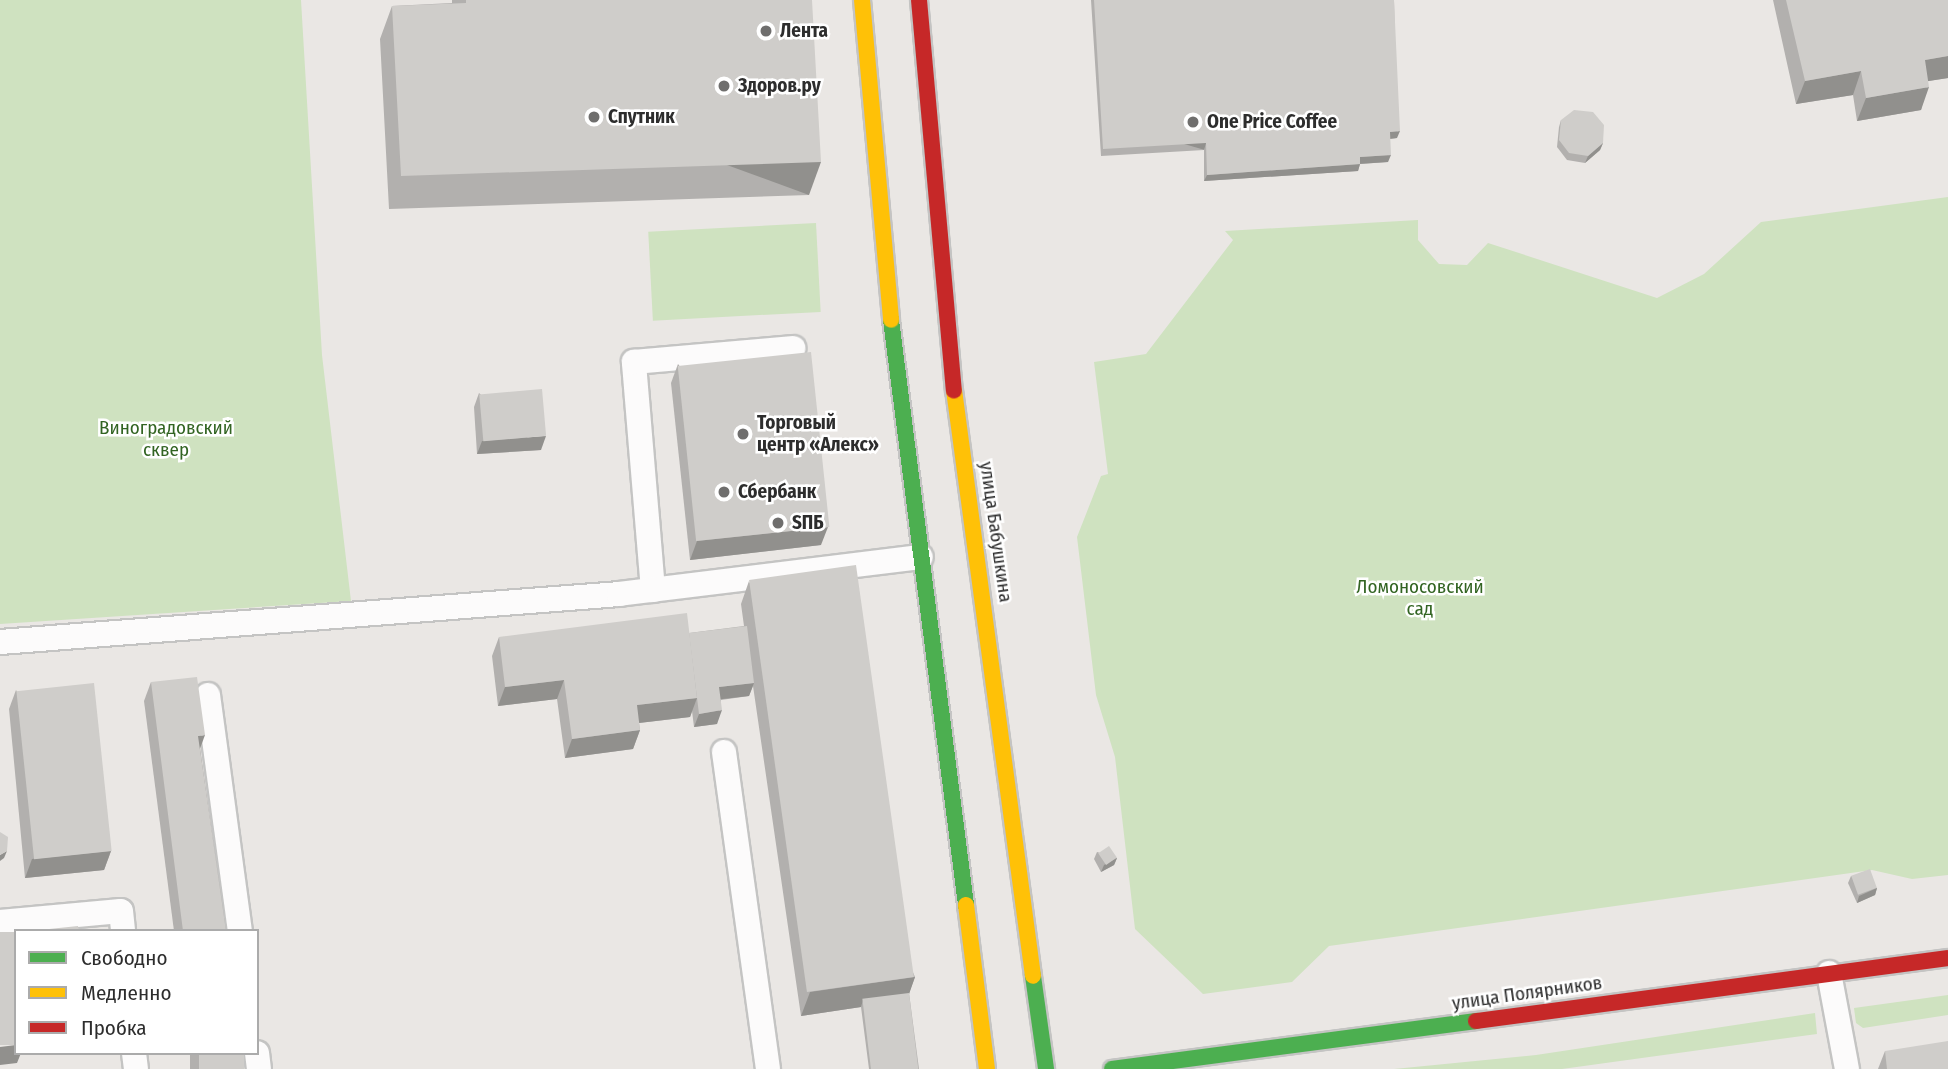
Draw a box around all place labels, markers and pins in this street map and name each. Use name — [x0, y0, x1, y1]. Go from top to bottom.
place label: Лента — [780, 20, 828, 42]
marker: Лента — [758, 23, 774, 39]
place label: Здоров.ру — [738, 75, 821, 97]
marker: Здоров.ру — [716, 78, 732, 94]
place label: Спутник — [608, 106, 675, 128]
marker: Спутник — [586, 109, 602, 125]
place label: One Price Coffee — [1207, 111, 1337, 133]
marker: One Price Coffee — [1185, 114, 1201, 130]
place label: Торговый центр «Алекс» — [757, 412, 879, 456]
marker: Торговый центр «Алекс» — [735, 426, 751, 442]
place label: Сбербанк — [738, 481, 816, 503]
marker: Сбербанк — [716, 484, 732, 500]
place label: SПБ — [792, 512, 824, 534]
marker: SПБ — [770, 515, 786, 531]

